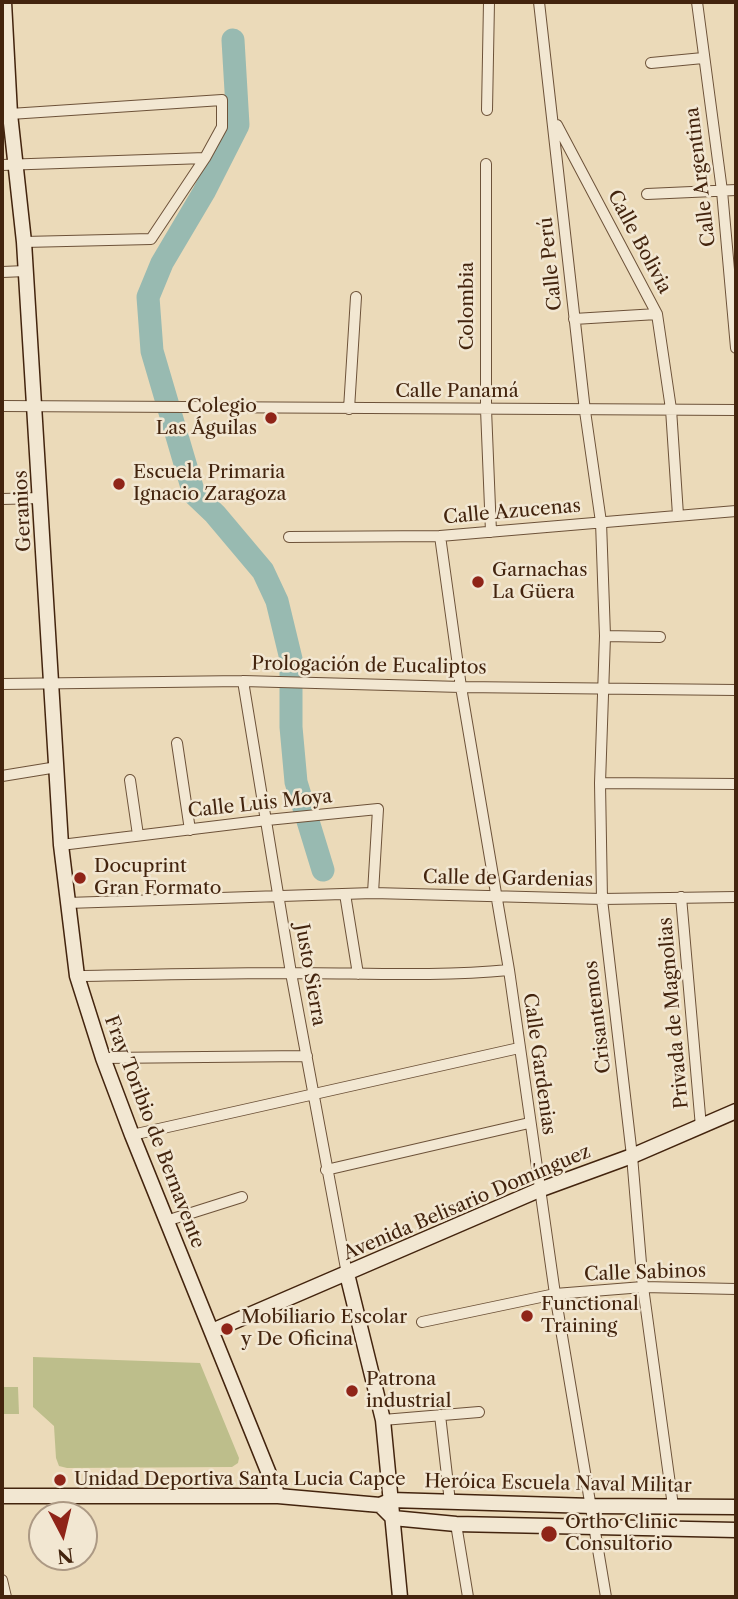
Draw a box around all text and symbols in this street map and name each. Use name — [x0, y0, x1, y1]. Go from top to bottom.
street label: Calle Argentina — [681, 106, 721, 248]
street label: Calle Bolivia — [602, 186, 676, 298]
street label: Calle Perú — [535, 216, 567, 312]
street label: Colombia — [457, 262, 479, 350]
street label: Calle Panamá — [395, 381, 519, 403]
place label: Colegio Las Águilas — [156, 396, 257, 440]
marker: Colegio Las Águilas — [263, 410, 279, 426]
place label: Escuela Primaria Ignacio Zaragoza — [133, 462, 287, 506]
street label: Geranios — [9, 470, 37, 552]
marker: Escuela Primaria Ignacio Zaragoza — [111, 476, 127, 492]
street label: Calle Azucenas — [442, 495, 582, 529]
place label: Garnachas La Güera — [492, 560, 587, 604]
marker: Garnachas La Güera — [470, 574, 486, 590]
street label: Prologación de Eucaliptos — [251, 653, 487, 679]
street label: Calle Luis Moya — [187, 785, 333, 823]
place label: Docuprint Gran Formato — [94, 856, 221, 900]
street label: Calle de Gardenias — [423, 866, 593, 892]
marker: Docuprint Gran Formato — [72, 870, 88, 886]
street label: Privada de Magnolias — [654, 916, 694, 1110]
street label: Justo Sierra — [290, 922, 330, 1028]
street label: Crisantemos — [580, 959, 616, 1075]
street label: Calle Gardenias — [518, 992, 560, 1136]
street label: Fray Toribio de Bernavente — [99, 1012, 209, 1252]
street label: Avenida Belisario Domínguez — [340, 1140, 594, 1266]
street label: Calle Sabinos — [584, 1259, 706, 1287]
place label: Functional Training — [541, 1294, 639, 1338]
place label: Mobiliario Escolar y De Oficina — [241, 1307, 407, 1351]
marker: Functional Training — [519, 1308, 535, 1324]
marker: Mobiliario Escolar y De Oficina — [219, 1321, 235, 1337]
place label: Patrona industrial — [366, 1369, 451, 1413]
marker: Patrona industrial — [344, 1383, 360, 1399]
place label: Unidad Deportiva Santa Lucia Capce — [74, 1469, 406, 1491]
street label: Heróica Escuela Naval Militar — [424, 1470, 692, 1498]
marker: Unidad Deportiva Santa Lucia Capce — [52, 1472, 68, 1488]
north arrow — [28, 1501, 98, 1571]
place label: Ortho Clinic Consultorio — [565, 1512, 678, 1556]
marker: Ortho Clinic Consultorio — [539, 1524, 559, 1544]
text: N — [56, 1543, 75, 1568]

